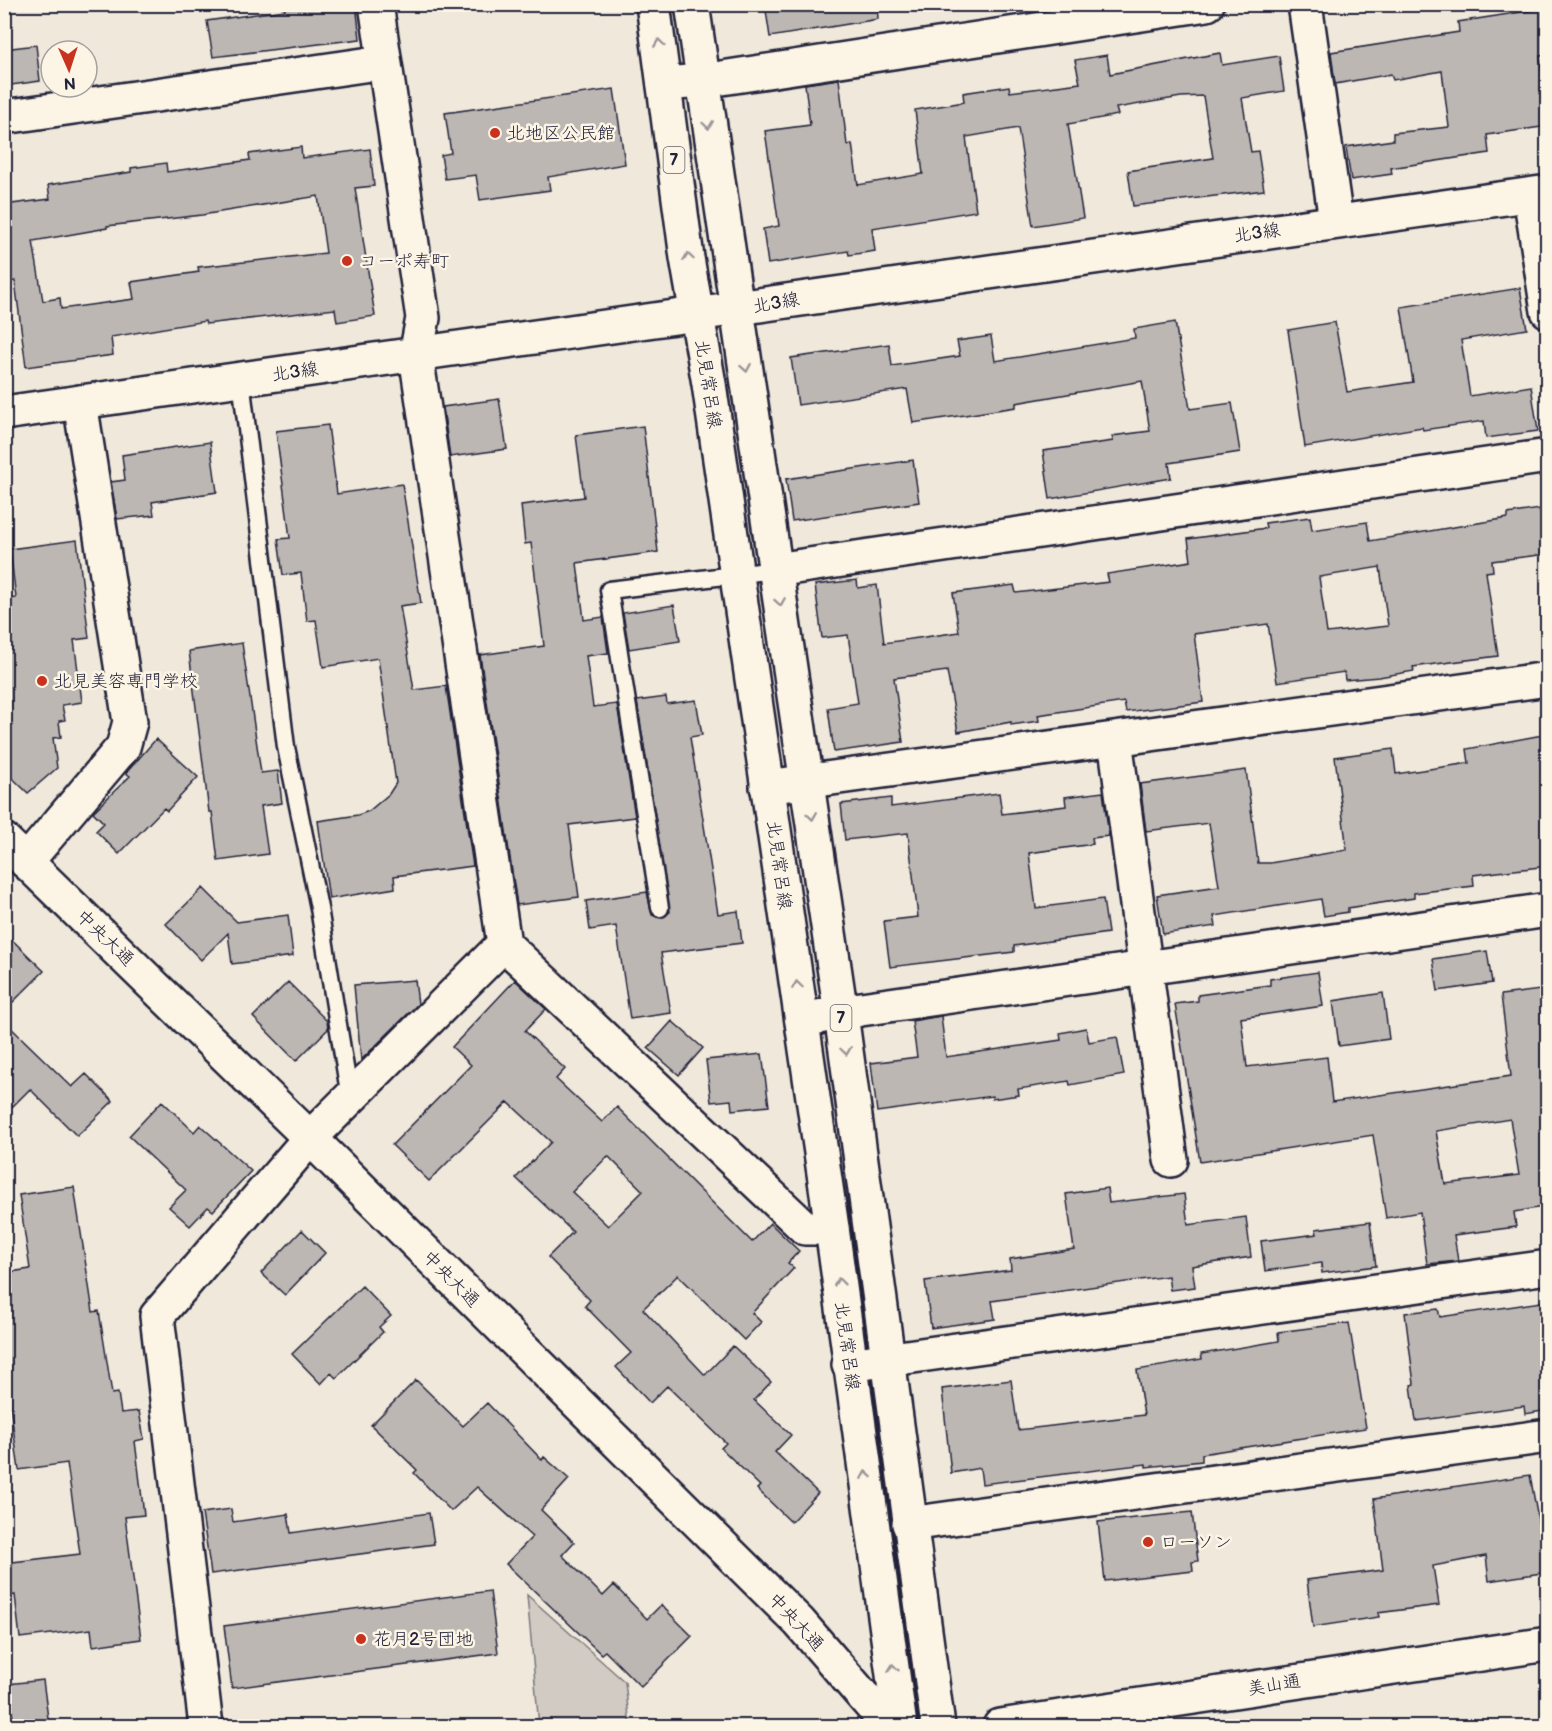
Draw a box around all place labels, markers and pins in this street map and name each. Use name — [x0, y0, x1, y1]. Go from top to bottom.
place label: 北地区公民館 — [507, 123, 615, 144]
marker: 北地区公民館 — [488, 126, 502, 140]
place label: コーポ寿町 — [359, 251, 449, 272]
marker: コーポ寿町 — [340, 254, 354, 268]
place label: 北見美容専門学校 — [54, 671, 198, 692]
marker: 北見美容専門学校 — [35, 674, 49, 688]
place label: ローソン — [1160, 1532, 1232, 1553]
marker: ローソン — [1141, 1535, 1155, 1549]
place label: 花月2号団地 — [373, 1629, 474, 1650]
marker: 花月2号団地 — [354, 1632, 368, 1646]

